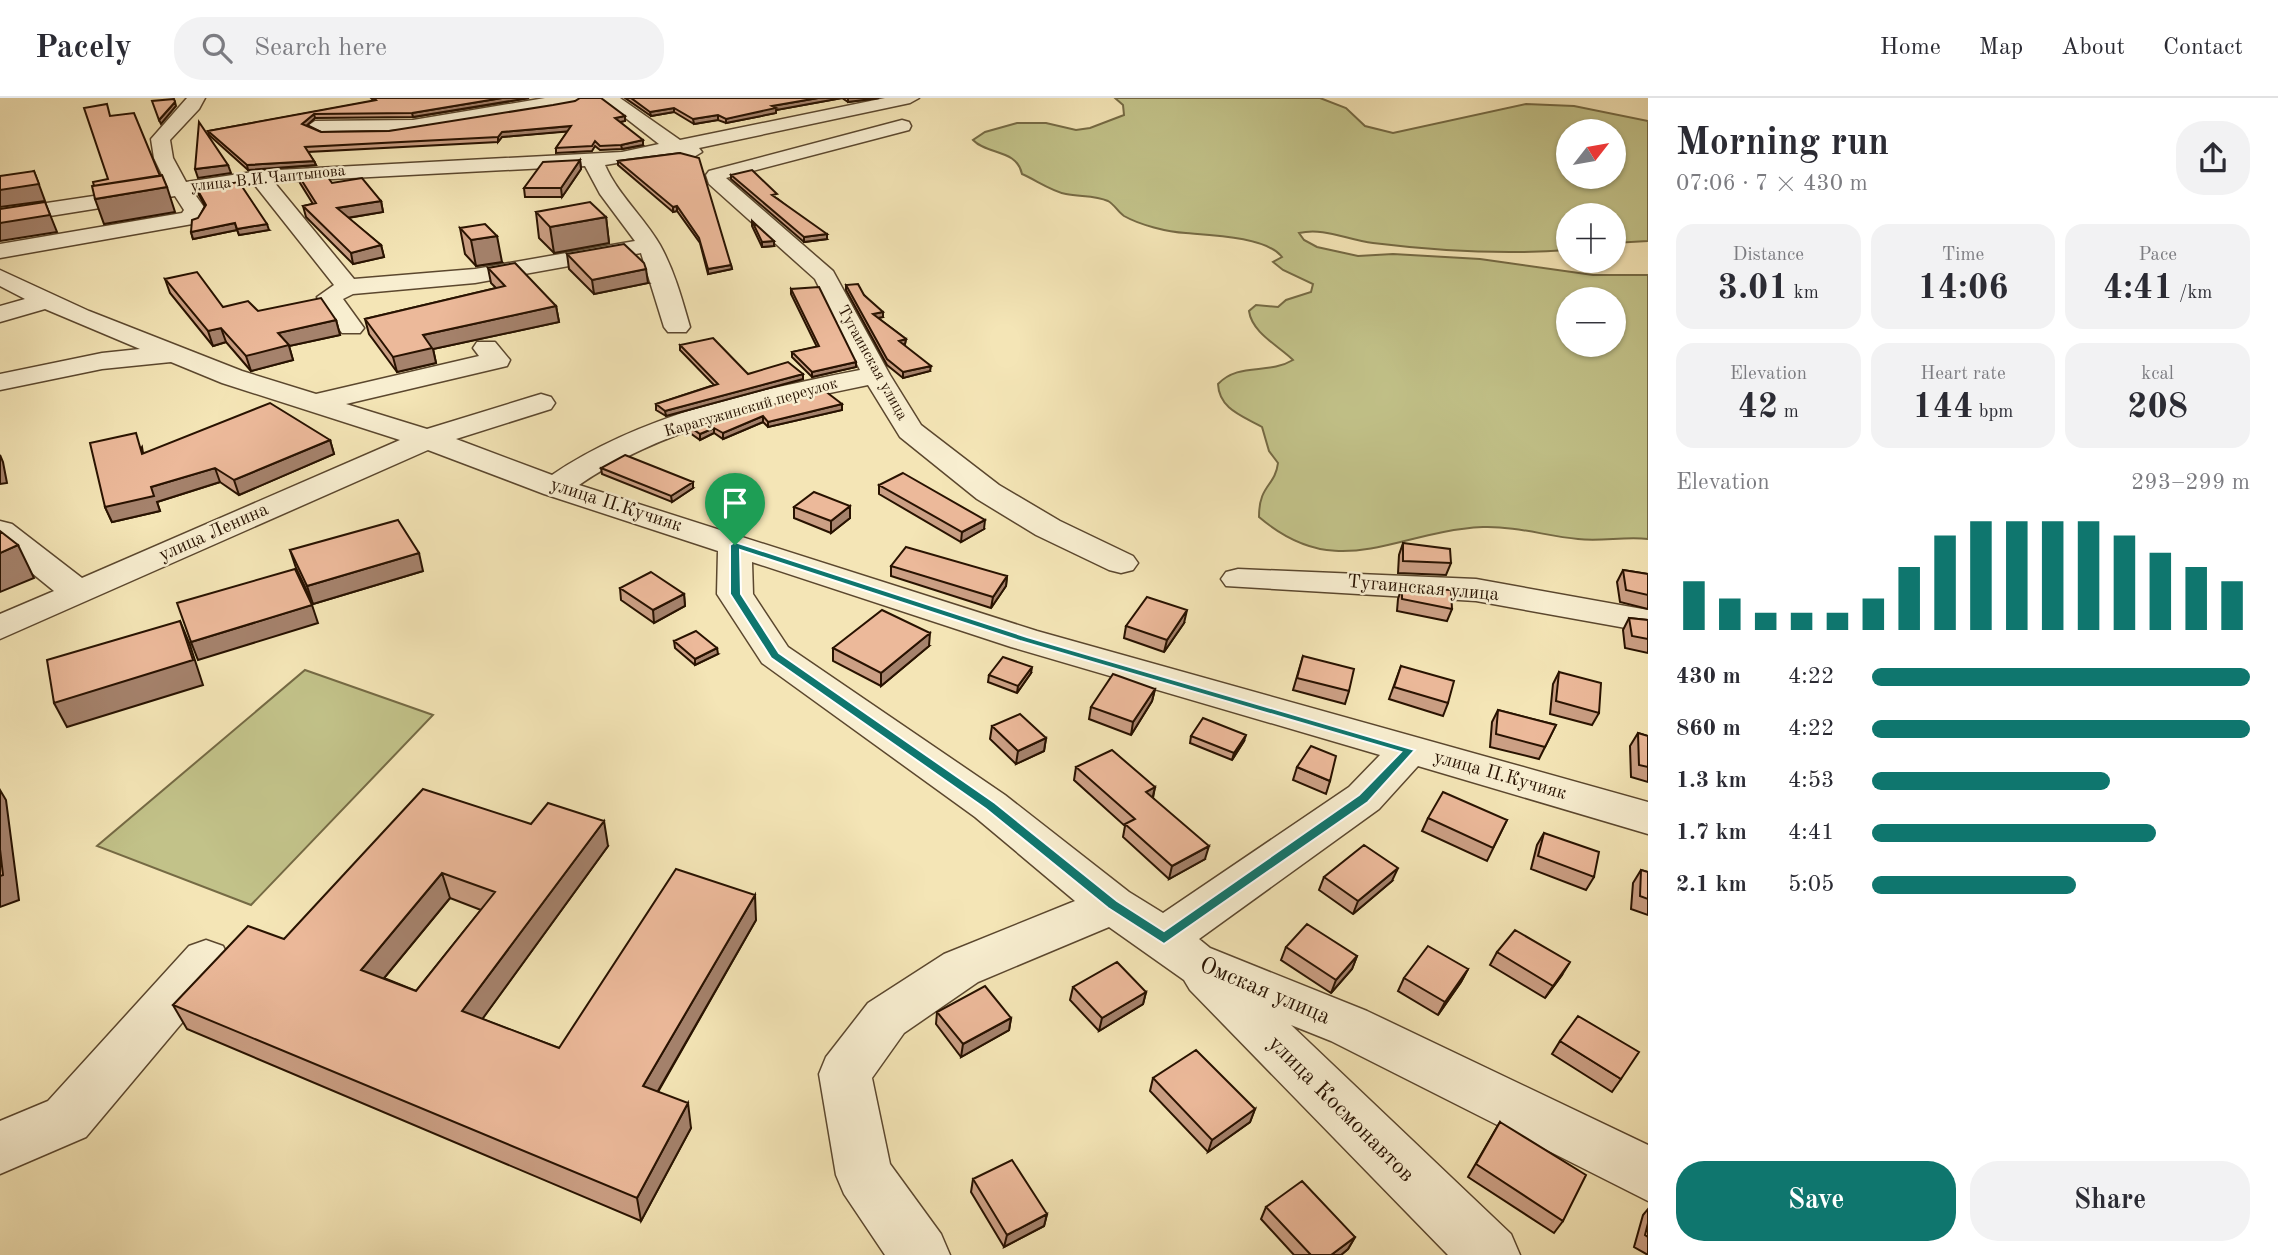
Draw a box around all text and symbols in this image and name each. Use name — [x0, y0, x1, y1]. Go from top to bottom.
search box — [174, 17, 664, 80]
icon: search — [198, 29, 236, 67]
text: Pacely — [35, 32, 132, 65]
text: Search here — [254, 35, 387, 61]
text: Home — [1880, 36, 1941, 60]
text: Map — [1979, 36, 2023, 60]
text: About — [2061, 36, 2125, 60]
text: Contact — [2163, 36, 2243, 60]
north arrow — [1556, 119, 1626, 189]
map controls — [1556, 119, 1626, 357]
button: share — [2176, 121, 2250, 195]
text: Morning run — [1676, 125, 1889, 163]
street label: улица В.И.Чаптынова — [190, 163, 346, 195]
text: 07:06 · 7 × 430 m — [1676, 172, 1868, 195]
button: + — [1556, 203, 1626, 273]
text: Distance — [1733, 246, 1804, 265]
text: Time — [1942, 246, 1984, 265]
text: Pace — [2138, 246, 2177, 265]
text: 3.01 — [1718, 271, 1789, 306]
text: 14:06 — [1917, 271, 2009, 306]
text: 4:41 — [2103, 271, 2174, 306]
text: km — [1789, 284, 1819, 303]
text: /km — [2174, 284, 2212, 303]
button: − — [1556, 287, 1626, 357]
street label: Тугаинская улица — [834, 303, 910, 423]
text: Elevation — [1730, 365, 1807, 384]
text: Heart rate — [1920, 365, 2006, 384]
text: kcal — [2141, 365, 2174, 384]
street label: Карагужинский переулок — [662, 376, 840, 440]
text: 42 — [1738, 390, 1778, 425]
text: 144 — [1913, 390, 1973, 425]
text: 208 — [2127, 390, 2188, 425]
text: m — [1778, 403, 1799, 422]
text: bpm — [1973, 403, 2013, 422]
text: Elevation — [1676, 471, 1770, 494]
text: 293–299 m — [2131, 471, 2250, 494]
pin — [705, 473, 765, 545]
street label: улица П.Кучияк — [548, 476, 685, 536]
icon: arrive — [716, 484, 754, 522]
street label: улица Ленина — [156, 500, 272, 566]
street label: Тугаинская улица — [1346, 573, 1500, 605]
text: 430 m — [1676, 665, 1741, 688]
text: 4:22 — [1788, 665, 1834, 688]
text: 860 m — [1676, 717, 1741, 740]
text: 4:22 — [1788, 717, 1834, 740]
street label: улица П.Кучияк — [1431, 748, 1569, 804]
text: 1.3 km — [1676, 769, 1747, 792]
text: 4:53 — [1788, 769, 1834, 792]
text: 1.7 km — [1676, 821, 1747, 844]
text: 4:41 — [1788, 821, 1834, 844]
text: 2.1 km — [1676, 873, 1747, 896]
text: 5:05 — [1788, 873, 1834, 896]
street label: Омская улица — [1196, 953, 1334, 1029]
street label: улица Космонавтов — [1263, 1031, 1419, 1187]
button: Save — [1676, 1161, 1956, 1241]
button: Share — [1970, 1161, 2250, 1241]

